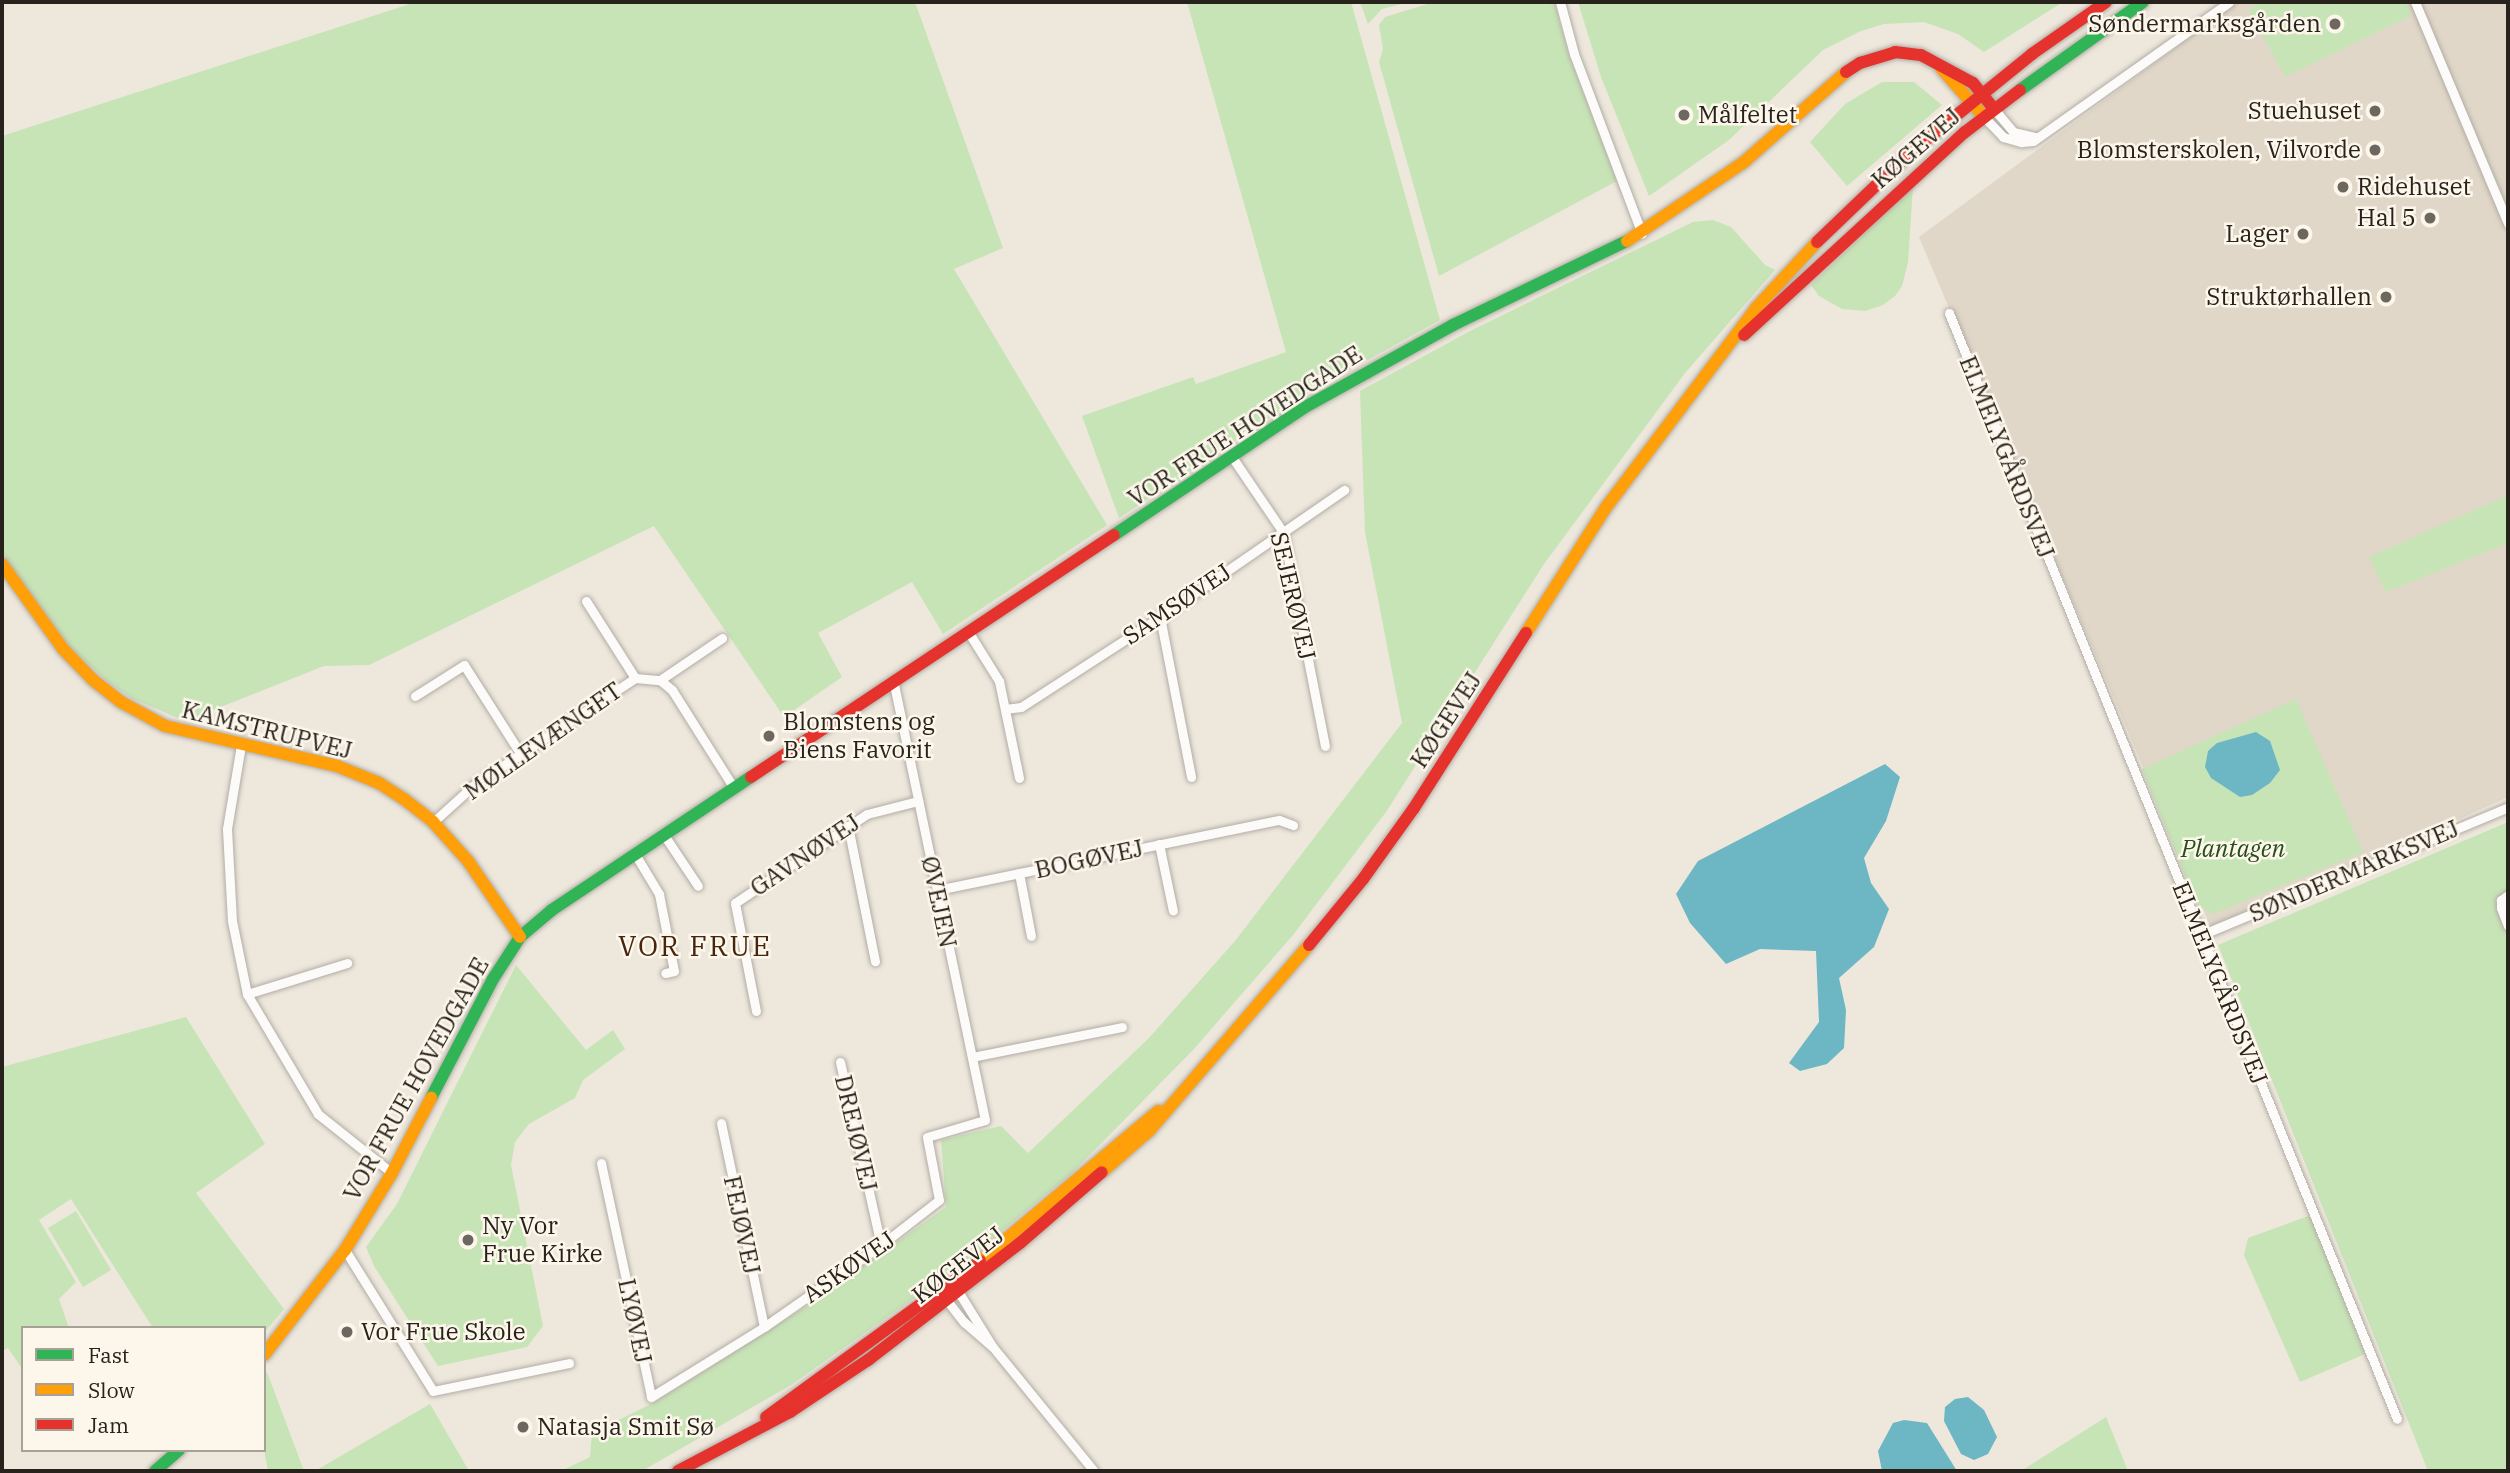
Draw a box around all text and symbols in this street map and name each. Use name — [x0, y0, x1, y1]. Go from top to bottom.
place label: Søndermarksgården — [2088, 10, 2321, 38]
marker: Søndermarksgården — [2327, 16, 2343, 32]
place label: Stuehuset — [2248, 97, 2361, 125]
place label: Målfeltet — [1698, 101, 1797, 129]
street label: KØGEVEJ — [1866, 102, 1966, 194]
marker: Stuehuset — [2367, 103, 2383, 119]
marker: Målfeltet — [1676, 107, 1692, 123]
place label: Blomsterskolen, Vilvorde — [2077, 136, 2361, 164]
marker: Blomsterskolen, Vilvorde — [2367, 142, 2383, 158]
place label: Ridehuset — [2357, 173, 2471, 201]
marker: Ridehuset — [2335, 179, 2351, 195]
place label: Hal 5 — [2357, 204, 2416, 232]
marker: Hal 5 — [2422, 210, 2438, 226]
place label: Lager — [2225, 220, 2289, 248]
marker: Lager — [2295, 226, 2311, 242]
place label: Struktørhallen — [2206, 283, 2372, 311]
marker: Struktørhallen — [2378, 289, 2394, 305]
street label: VOR FRUE HOVEDGADE — [1122, 339, 1368, 513]
street label: ELMELYGÅRDSVEJ — [1953, 352, 2061, 562]
street label: SEJERØVEJ — [1264, 529, 1322, 663]
street label: SAMSØVEJ — [1117, 557, 1237, 651]
street label: KØGEVEJ — [1404, 667, 1488, 773]
street label: MØLLEVÆNGET — [459, 676, 627, 806]
street label: KAMSTRUPVEJ — [179, 695, 355, 765]
place label: Blomstens og Biens Favorit — [783, 708, 935, 764]
marker: Blomstens og Biens Favorit — [761, 728, 777, 744]
street label: GAVNØVEJ — [745, 808, 865, 902]
street label: SØNDERMARKSVEJ — [2245, 814, 2463, 928]
street label: BOGØVEJ — [1032, 833, 1146, 885]
park label: Plantagen — [2181, 835, 2285, 863]
street label: ØVEJEN — [915, 854, 963, 950]
street label: ELMELYGÅRDSVEJ — [2166, 878, 2274, 1088]
district label: VOR FRUE — [619, 929, 771, 963]
street label: VOR FRUE HOVEDGADE — [337, 952, 495, 1206]
street label: DREJØVEJ — [829, 1072, 883, 1194]
street label: FEJØVEJ — [717, 1173, 767, 1277]
place label: Ny Vor Frue Kirke — [482, 1212, 603, 1268]
street label: KØGEVEJ — [906, 1220, 1010, 1310]
street label: ASKØVEJ — [797, 1225, 901, 1309]
marker: Ny Vor Frue Kirke — [460, 1232, 476, 1248]
street label: LYØVEJ — [612, 1276, 658, 1366]
place label: Vor Frue Skole — [361, 1318, 526, 1346]
marker: Vor Frue Skole — [339, 1324, 355, 1340]
legend — [21, 1326, 266, 1452]
text: Fast — [88, 1341, 129, 1369]
text: Slow — [88, 1376, 135, 1404]
text: Jam — [88, 1411, 129, 1439]
place label: Natasja Smit Sø — [537, 1413, 714, 1441]
marker: Natasja Smit Sø — [515, 1419, 531, 1435]

